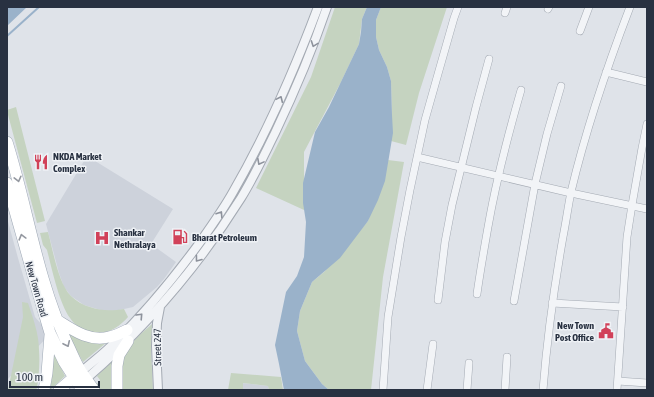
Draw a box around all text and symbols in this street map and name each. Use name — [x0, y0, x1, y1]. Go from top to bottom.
one-way arrow — [310, 40, 318, 47]
one-way arrow — [275, 96, 283, 103]
place label: NKDA Market Complex — [53, 151, 102, 174]
restaurant icon: NKDA Market Complex — [32, 153, 50, 171]
one-way arrow — [258, 158, 265, 165]
one-way arrow — [13, 176, 21, 183]
one-way arrow — [215, 211, 222, 218]
place label: Shankar Nethralaya — [114, 227, 156, 250]
fuel station icon: Bharat Petroleum — [171, 228, 189, 246]
hospital icon: Shankar Nethralaya — [93, 229, 111, 247]
place label: Bharat Petroleum — [192, 232, 257, 243]
one-way arrow — [19, 234, 27, 240]
one-way arrow — [196, 255, 203, 262]
street label: New Town Road — [23, 260, 50, 318]
one-way arrow — [135, 313, 142, 321]
place label: New Town Post Office — [555, 320, 594, 343]
public building icon: New Town Post Office — [597, 322, 615, 340]
street label: Street 247 — [152, 328, 163, 366]
one-way arrow — [62, 339, 70, 347]
scale bar — [10, 363, 99, 389]
text: 100 m — [16, 370, 43, 384]

